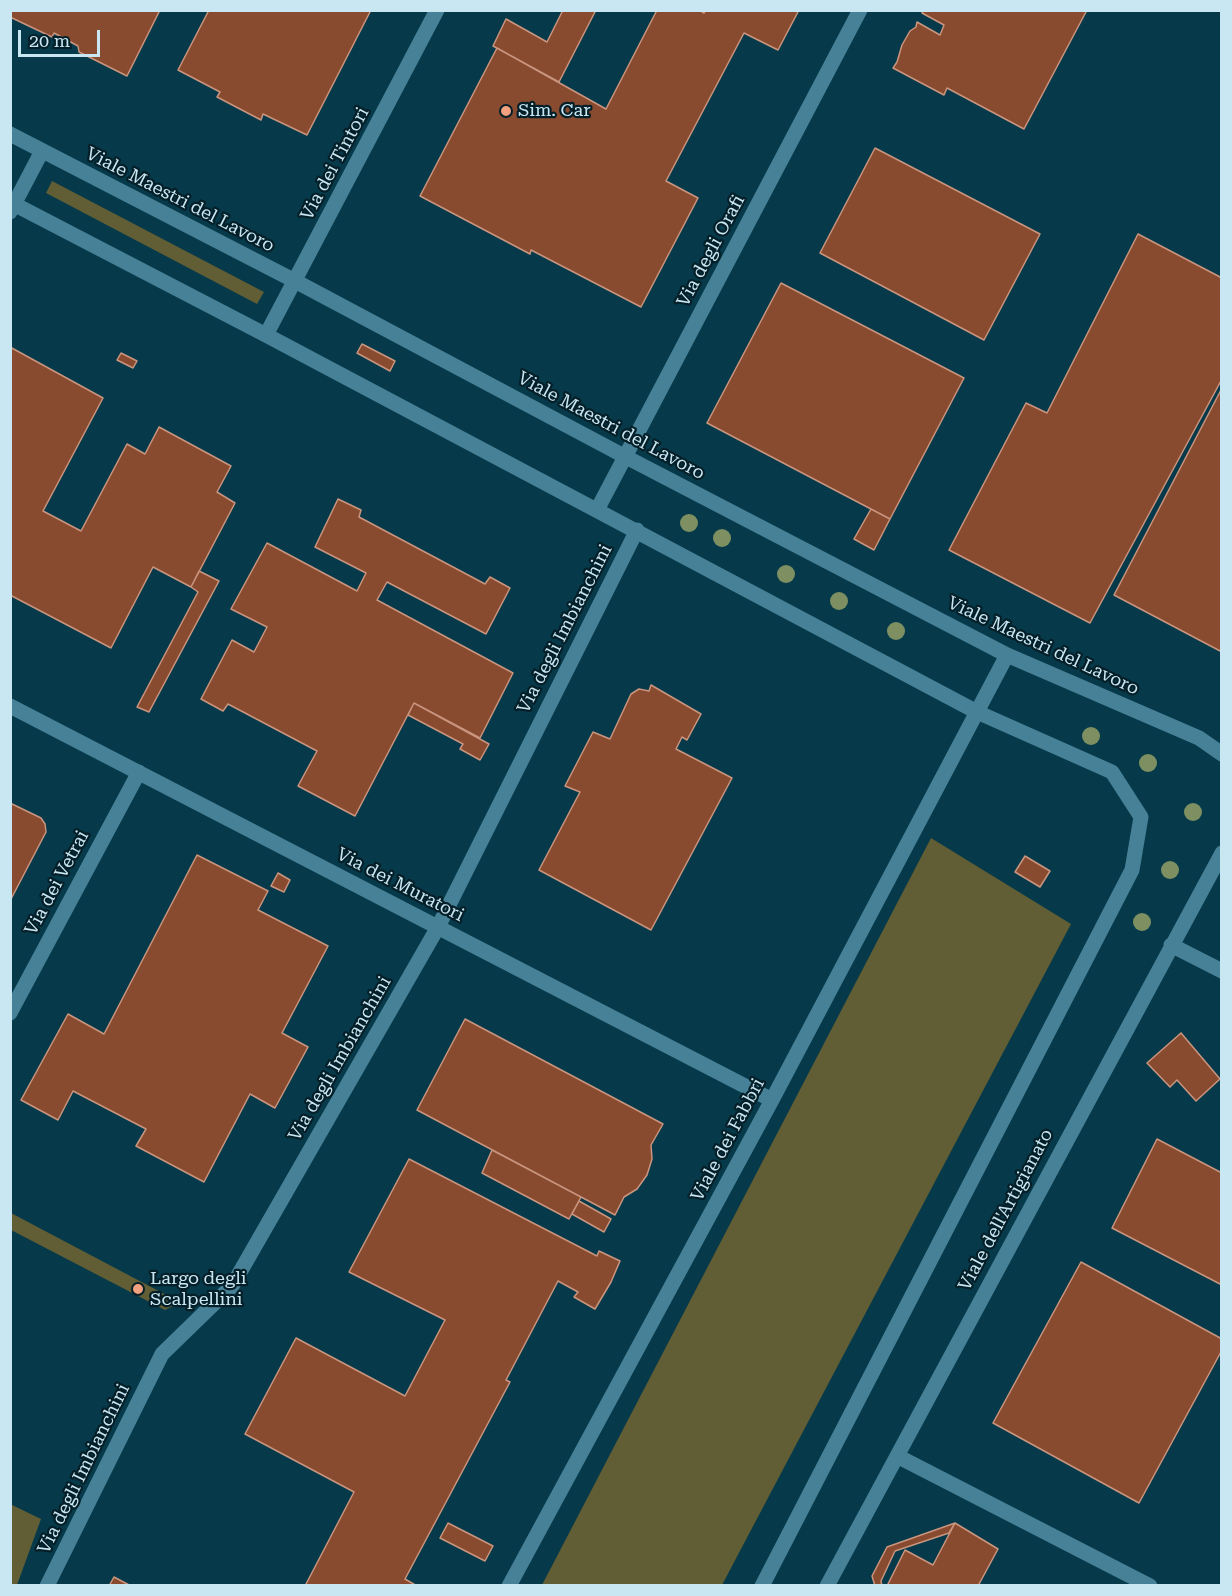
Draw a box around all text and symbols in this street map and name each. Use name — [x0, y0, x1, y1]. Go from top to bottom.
scale bar — [21, 18, 104, 56]
text: 20 m — [29, 30, 70, 51]
place label: Sim. Car — [518, 100, 591, 122]
street label: Via dei Tintori — [296, 104, 374, 224]
marker: Sim. Car — [499, 104, 513, 118]
street label: Viale Maestri del Lavoro — [82, 143, 278, 257]
street label: Via degli Orafi — [672, 191, 750, 311]
street label: Viale Maestri del Lavoro — [514, 367, 708, 485]
street label: Via degli Imbianchini — [513, 541, 617, 717]
street label: Viale Maestri del Lavoro — [944, 592, 1142, 700]
street label: Via dei Vetrai — [20, 827, 94, 939]
street label: Via dei Muratori — [333, 844, 467, 926]
street label: Via degli Imbianchini — [284, 973, 396, 1145]
street label: Viale dei Fabbri — [687, 1075, 769, 1205]
street label: Viale dell'Artigianato — [954, 1125, 1058, 1295]
place label: Largo degli Scalpellini — [150, 1268, 246, 1310]
marker: Largo degli Scalpellini — [131, 1282, 145, 1296]
street label: Via degli Imbianchini — [33, 1380, 135, 1558]

